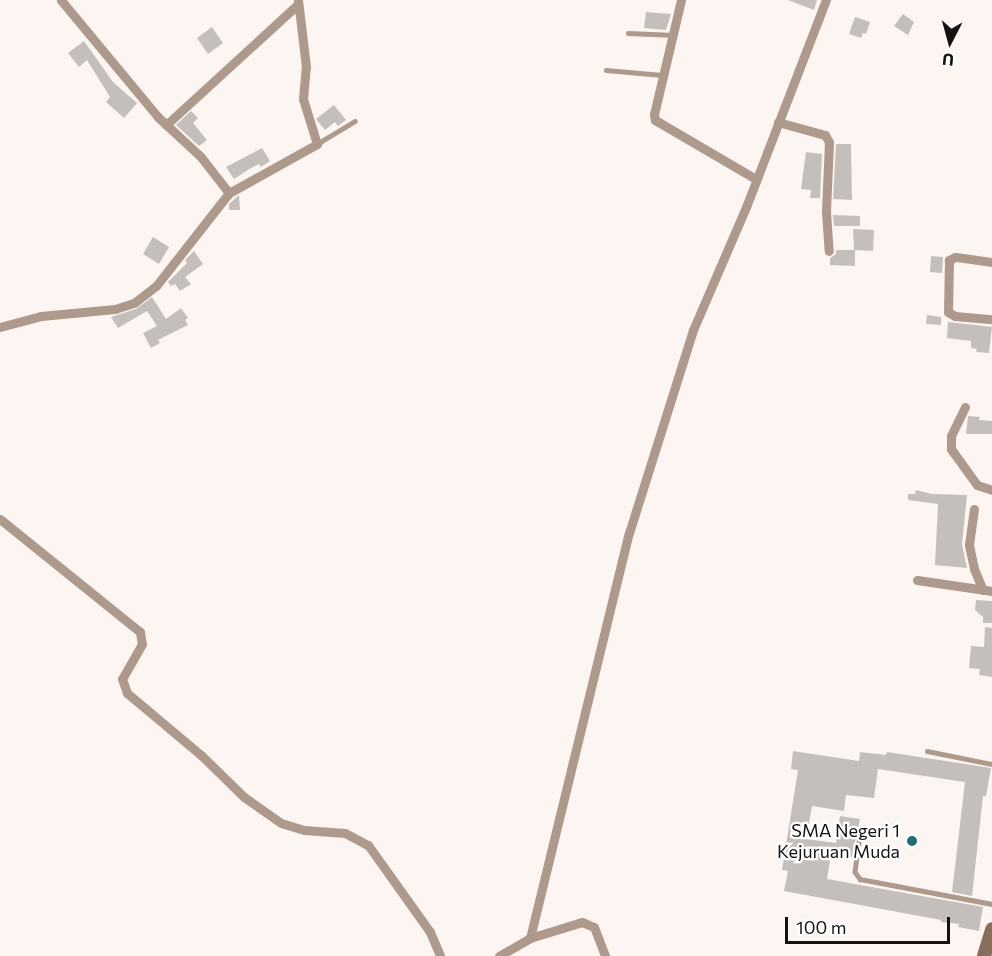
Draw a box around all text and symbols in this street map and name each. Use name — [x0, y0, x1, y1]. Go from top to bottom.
north arrow — [920, 12, 980, 72]
text: U — [941, 50, 955, 70]
place label: SMA Negeri 1 Kejuruan Muda — [777, 820, 900, 862]
marker: SMA Negeri 1 Kejuruan Muda — [905, 834, 919, 848]
scale bar — [788, 905, 953, 943]
text: 100 m — [796, 916, 846, 938]

